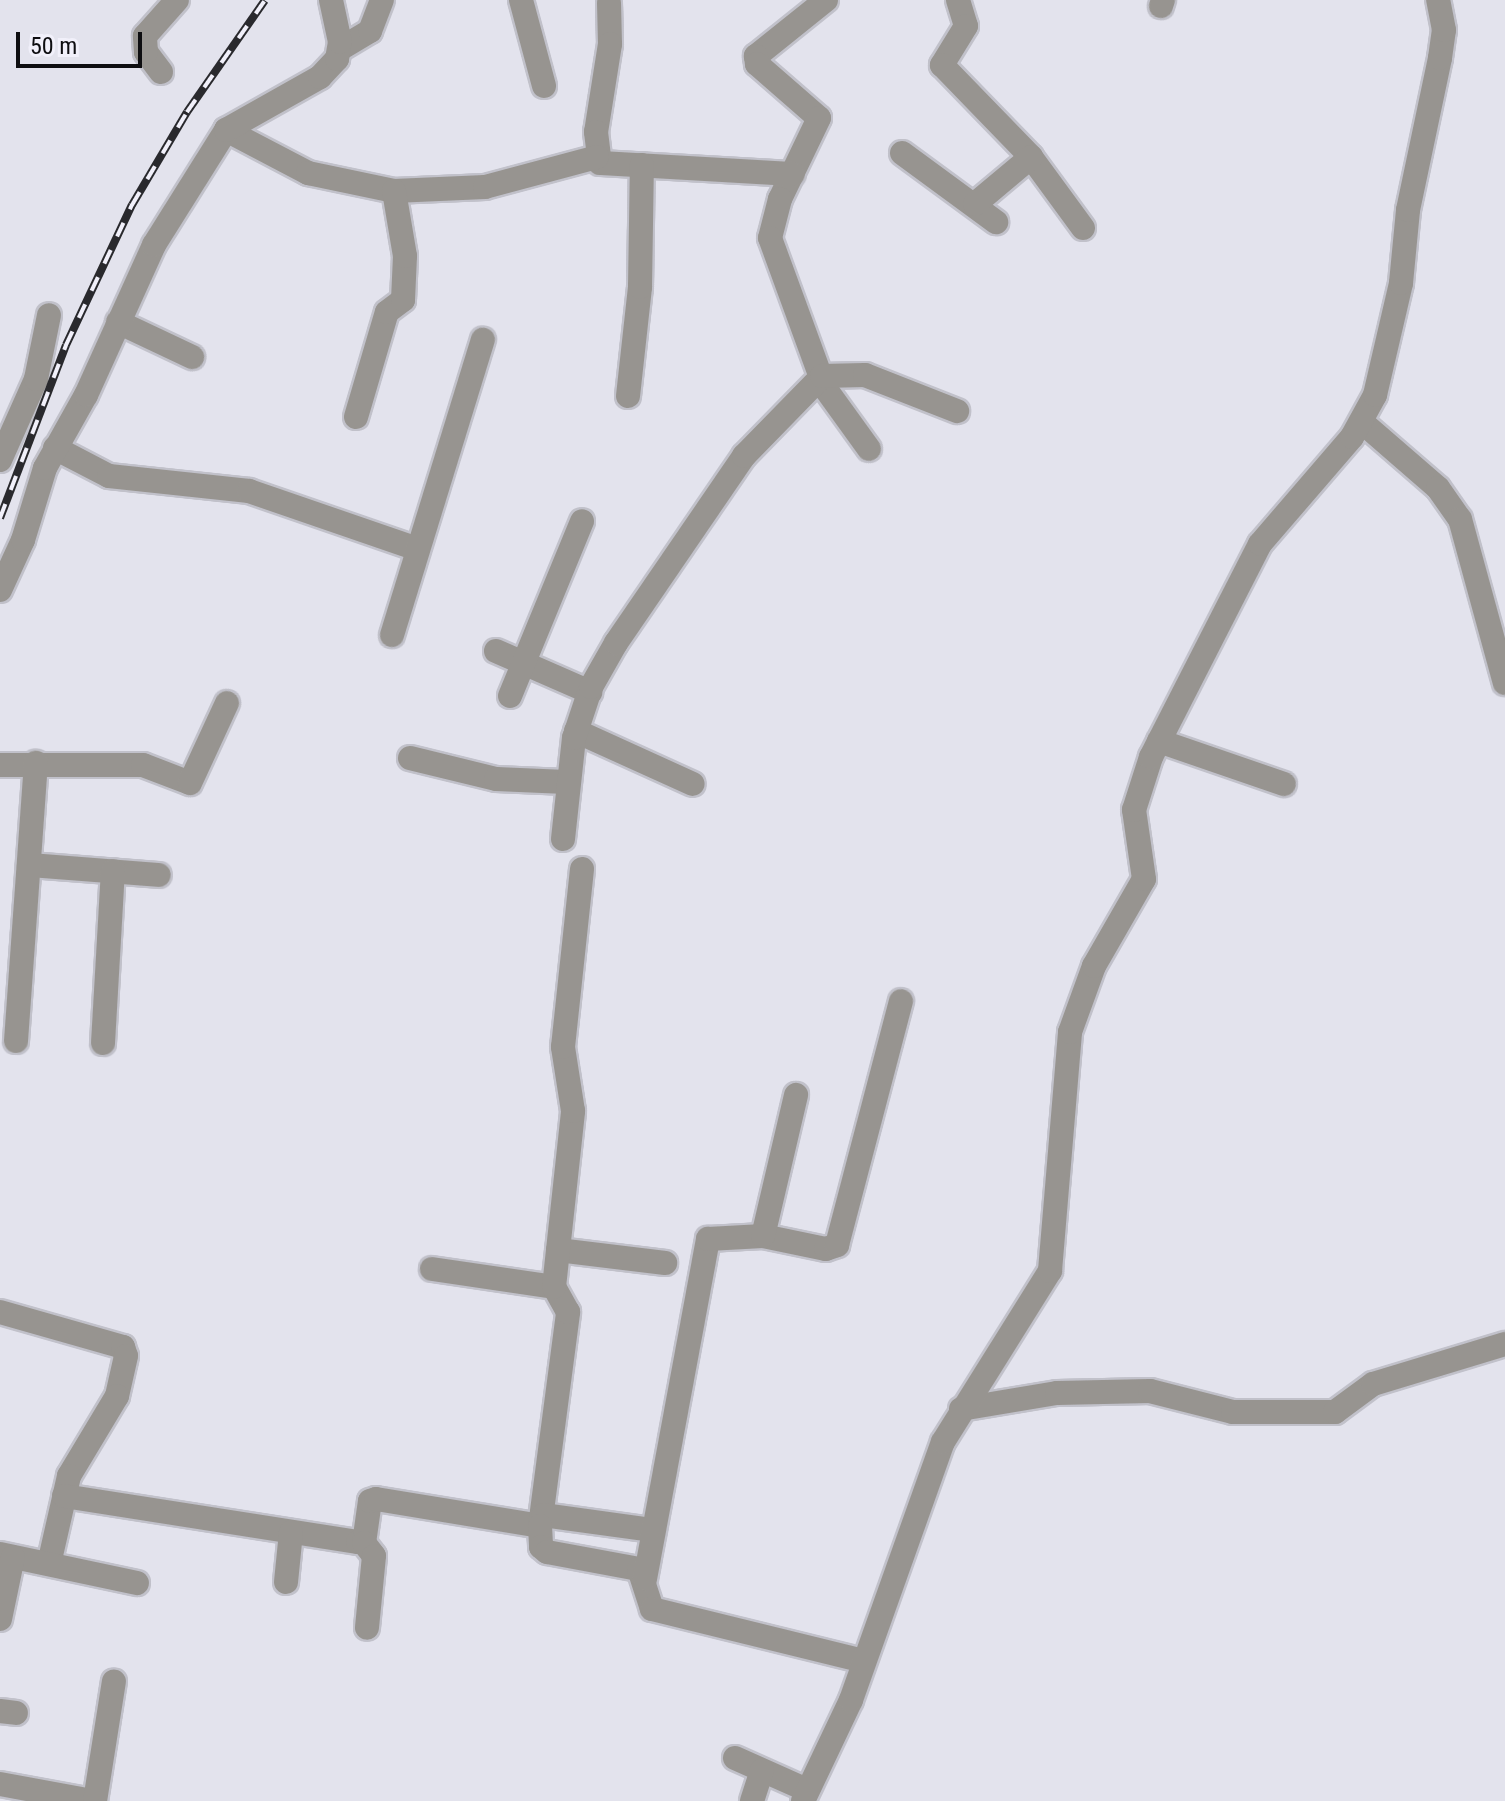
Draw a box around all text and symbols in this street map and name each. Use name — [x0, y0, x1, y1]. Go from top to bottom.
scale bar — [20, 16, 146, 66]
text: 50 m — [30, 32, 77, 60]

